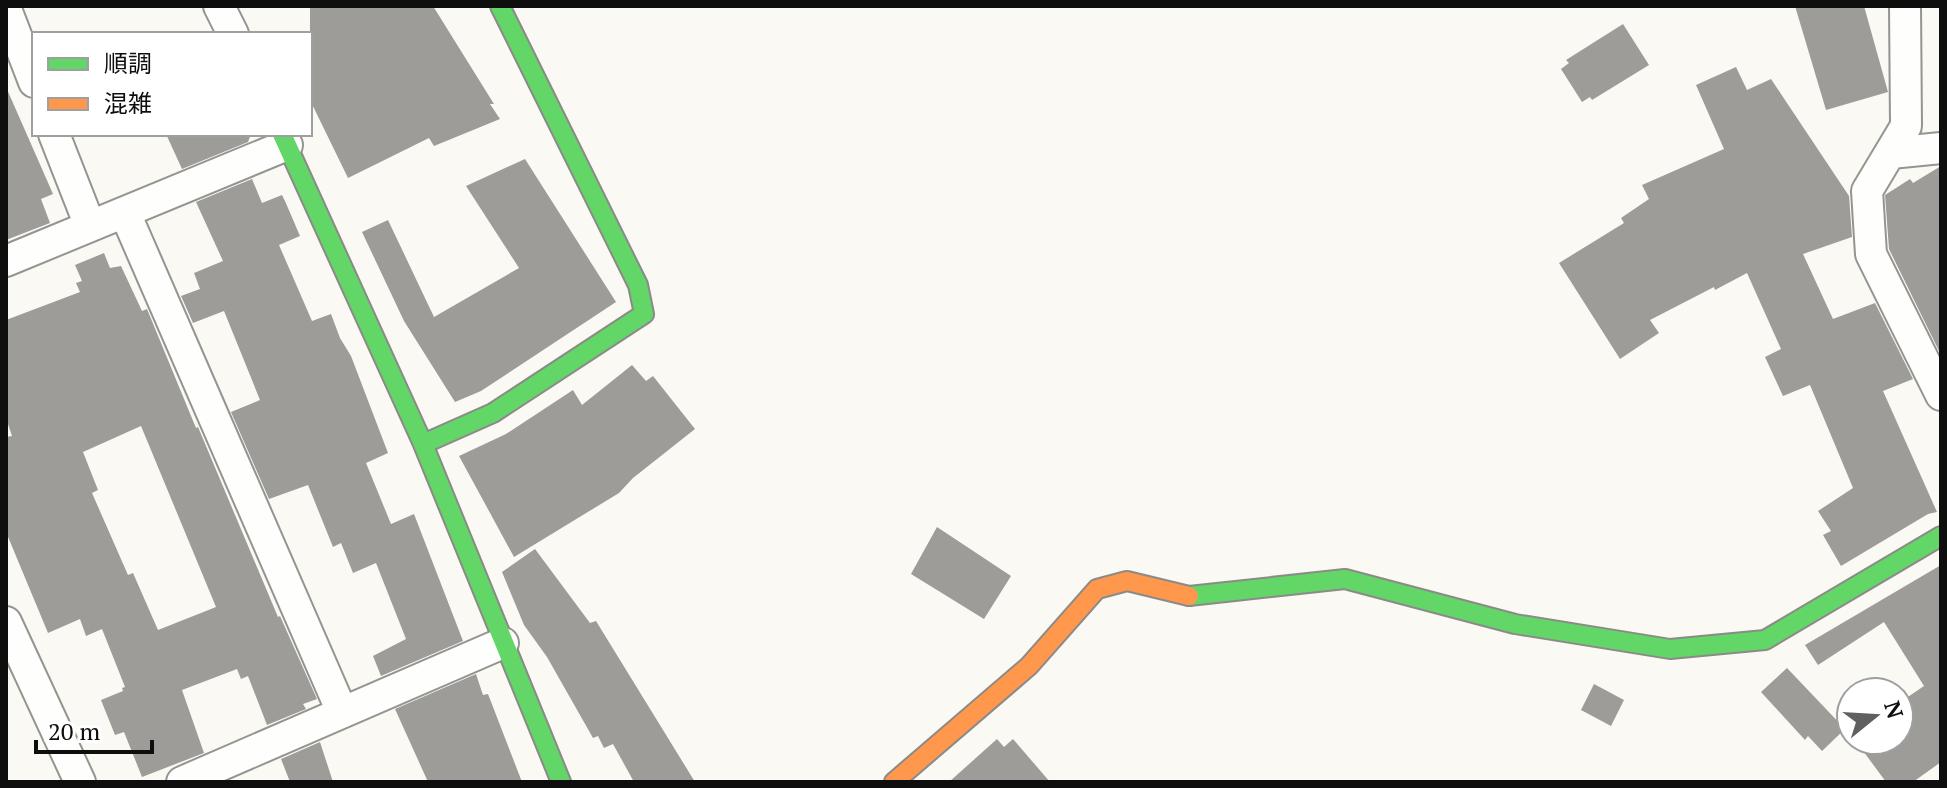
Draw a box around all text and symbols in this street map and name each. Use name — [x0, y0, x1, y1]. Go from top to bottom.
legend — [32, 32, 312, 136]
text: 順調 — [104, 47, 152, 79]
text: 混雑 — [104, 87, 152, 119]
north arrow — [1835, 676, 1915, 756]
text: N — [1878, 697, 1911, 722]
scale bar — [36, 704, 152, 754]
text: 20 m — [48, 715, 100, 747]

